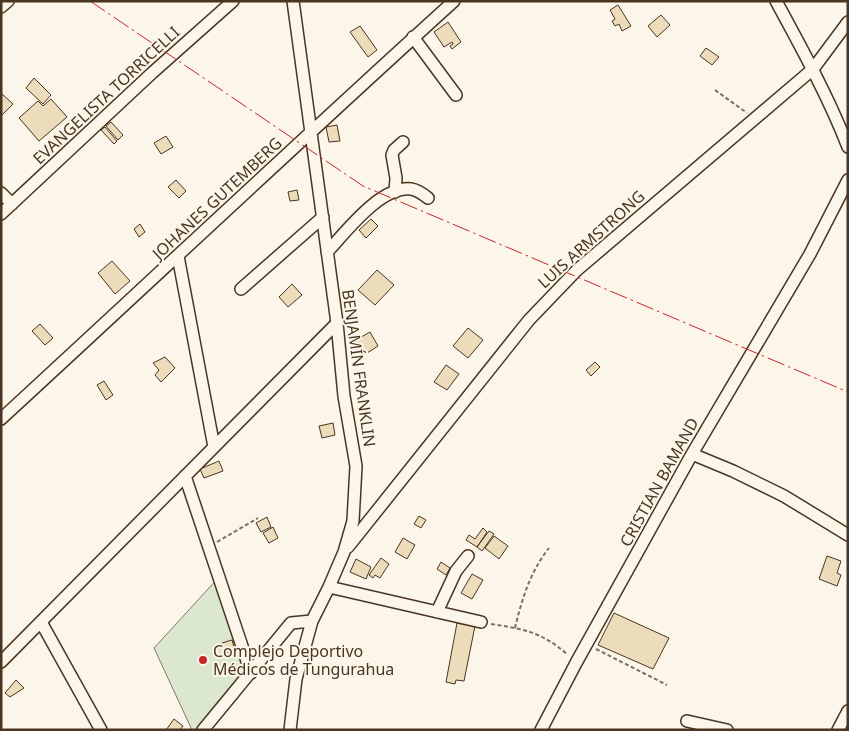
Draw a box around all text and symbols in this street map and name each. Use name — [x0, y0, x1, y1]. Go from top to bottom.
street label: EVANGELISTA TORRICELLI — [28, 21, 184, 169]
street label: JOHANES GUTEMBERG — [146, 132, 286, 265]
street label: LUIS ARMSTRONG — [533, 185, 649, 293]
street label: BENJAMÍN FRANKLIN — [337, 288, 381, 448]
street label: CRISTIAN BAMAND — [614, 414, 704, 550]
place label: Complejo Deportivo Médicos de Tungurahua — [213, 640, 394, 680]
marker: Complejo Deportivo Médicos de Tungurahua — [197, 654, 209, 666]

